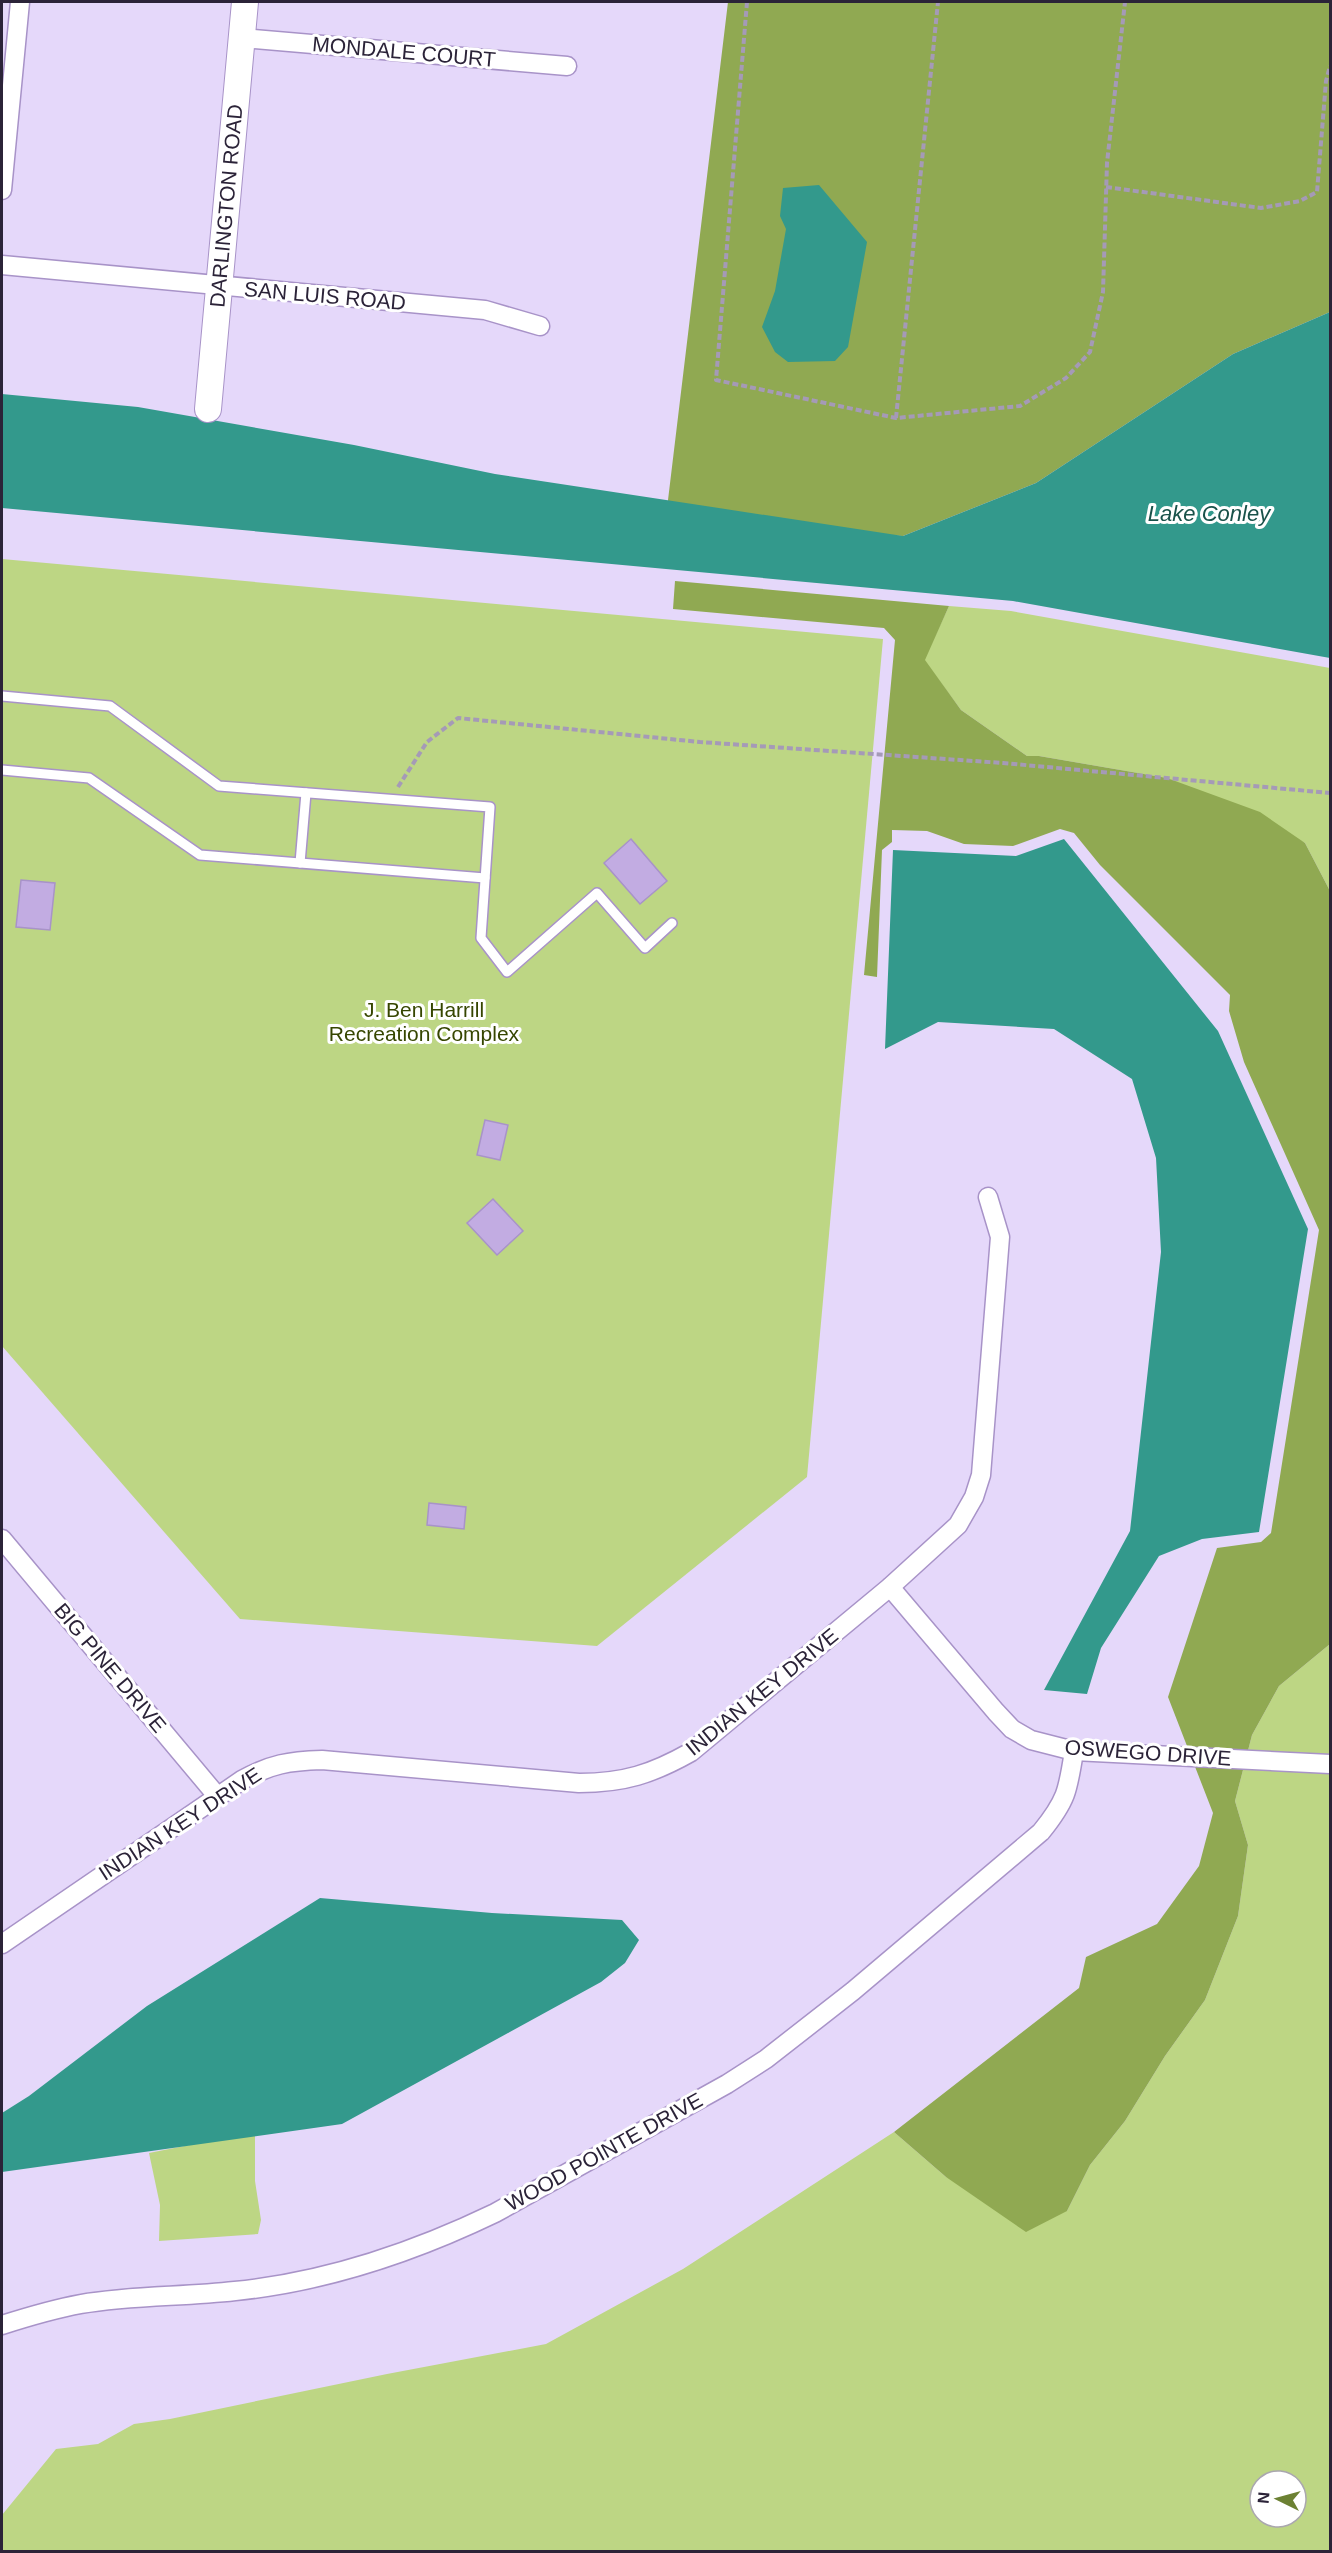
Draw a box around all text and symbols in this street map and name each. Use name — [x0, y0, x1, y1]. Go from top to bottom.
street label: MONDALE COURT — [311, 32, 497, 71]
street label: DARLINGTON ROAD — [205, 103, 247, 308]
street label: SAN LUIS ROAD — [243, 277, 407, 314]
water label: Lake Conley — [1148, 501, 1272, 526]
park label: J. Ben Harrill Recreation Complex — [329, 998, 520, 1045]
street label: BIG PINE DRIVE — [50, 1599, 171, 1737]
street label: INDIAN KEY DRIVE — [681, 1623, 842, 1760]
street label: OSWEGO DRIVE — [1064, 1735, 1232, 1770]
street label: INDIAN KEY DRIVE — [94, 1763, 265, 1885]
street label: WOOD POINTE DRIVE — [501, 2088, 706, 2215]
north arrow — [1248, 2469, 1308, 2529]
text: N — [1255, 2491, 1273, 2504]

